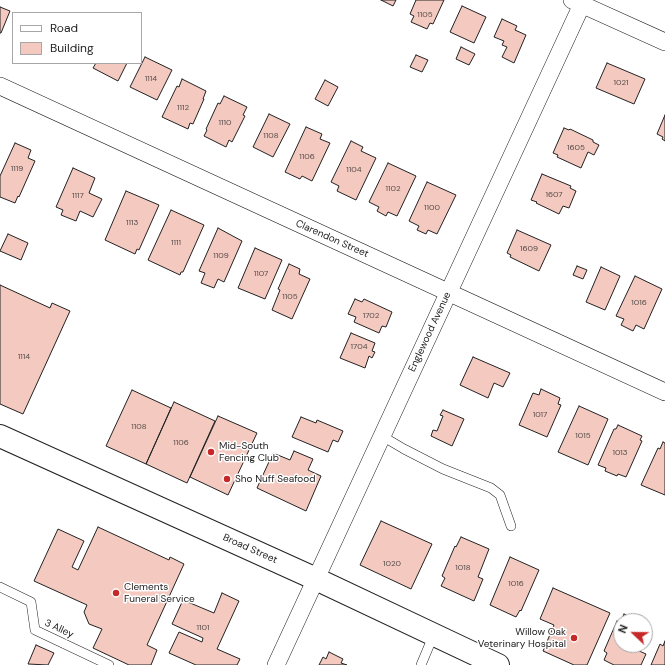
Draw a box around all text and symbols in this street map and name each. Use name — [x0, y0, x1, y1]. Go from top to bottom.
house number: 1105 — [417, 10, 433, 20]
legend — [12, 12, 142, 64]
text: Road — [50, 20, 78, 36]
text: Building — [50, 40, 94, 56]
house number: 1114 — [145, 74, 157, 84]
house number: 1021 — [614, 78, 628, 88]
house number: 1112 — [177, 103, 189, 113]
house number: 1110 — [219, 118, 231, 128]
house number: 1108 — [263, 131, 279, 141]
house number: 1605 — [567, 143, 585, 153]
house number: 1106 — [299, 152, 315, 162]
house number: 1119 — [11, 164, 23, 174]
house number: 1104 — [346, 165, 362, 175]
house number: 1102 — [386, 184, 400, 194]
house number: 1607 — [545, 190, 563, 200]
house number: 1117 — [72, 191, 84, 201]
house number: 1100 — [424, 203, 440, 213]
house number: 1113 — [126, 218, 138, 228]
street label: Clarendon Street — [294, 218, 370, 260]
house number: 1111 — [171, 238, 181, 248]
house number: 1609 — [520, 244, 538, 254]
house number: 1109 — [213, 251, 229, 261]
house number: 1107 — [254, 269, 268, 279]
street label: Englewood Avenue — [406, 290, 454, 374]
house number: 1105 — [282, 292, 298, 302]
house number: 1016 — [631, 298, 647, 308]
house number: 1702 — [363, 311, 379, 321]
house number: 1704 — [351, 342, 367, 352]
house number: 1114 — [18, 352, 30, 362]
house number: 1017 — [533, 410, 547, 420]
house number: 1108 — [131, 422, 147, 432]
house number: 1015 — [575, 431, 591, 441]
house number: 1106 — [173, 438, 189, 448]
place label: Mid-South Fencing Club — [219, 440, 279, 464]
marker: Mid-South Fencing Club — [206, 447, 216, 457]
house number: 1013 — [612, 448, 628, 458]
place label: Sho Nuff Seafood — [235, 473, 315, 485]
marker: Sho Nuff Seafood — [222, 474, 232, 484]
street label: Broad Street — [221, 532, 279, 566]
house number: 1020 — [383, 559, 401, 569]
house number: 1018 — [455, 563, 471, 573]
house number: 1016 — [508, 579, 524, 589]
place label: Clements Funeral Service — [124, 581, 195, 604]
marker: Clements Funeral Service — [111, 588, 121, 598]
north arrow — [613, 613, 653, 653]
street label: 3 Alley — [43, 617, 75, 641]
house number: 1101 — [197, 623, 209, 633]
text: N — [615, 623, 631, 635]
place label: Willow Oak Veterinary Hospital — [478, 626, 566, 650]
marker: Willow Oak Veterinary Hospital — [569, 633, 579, 643]

